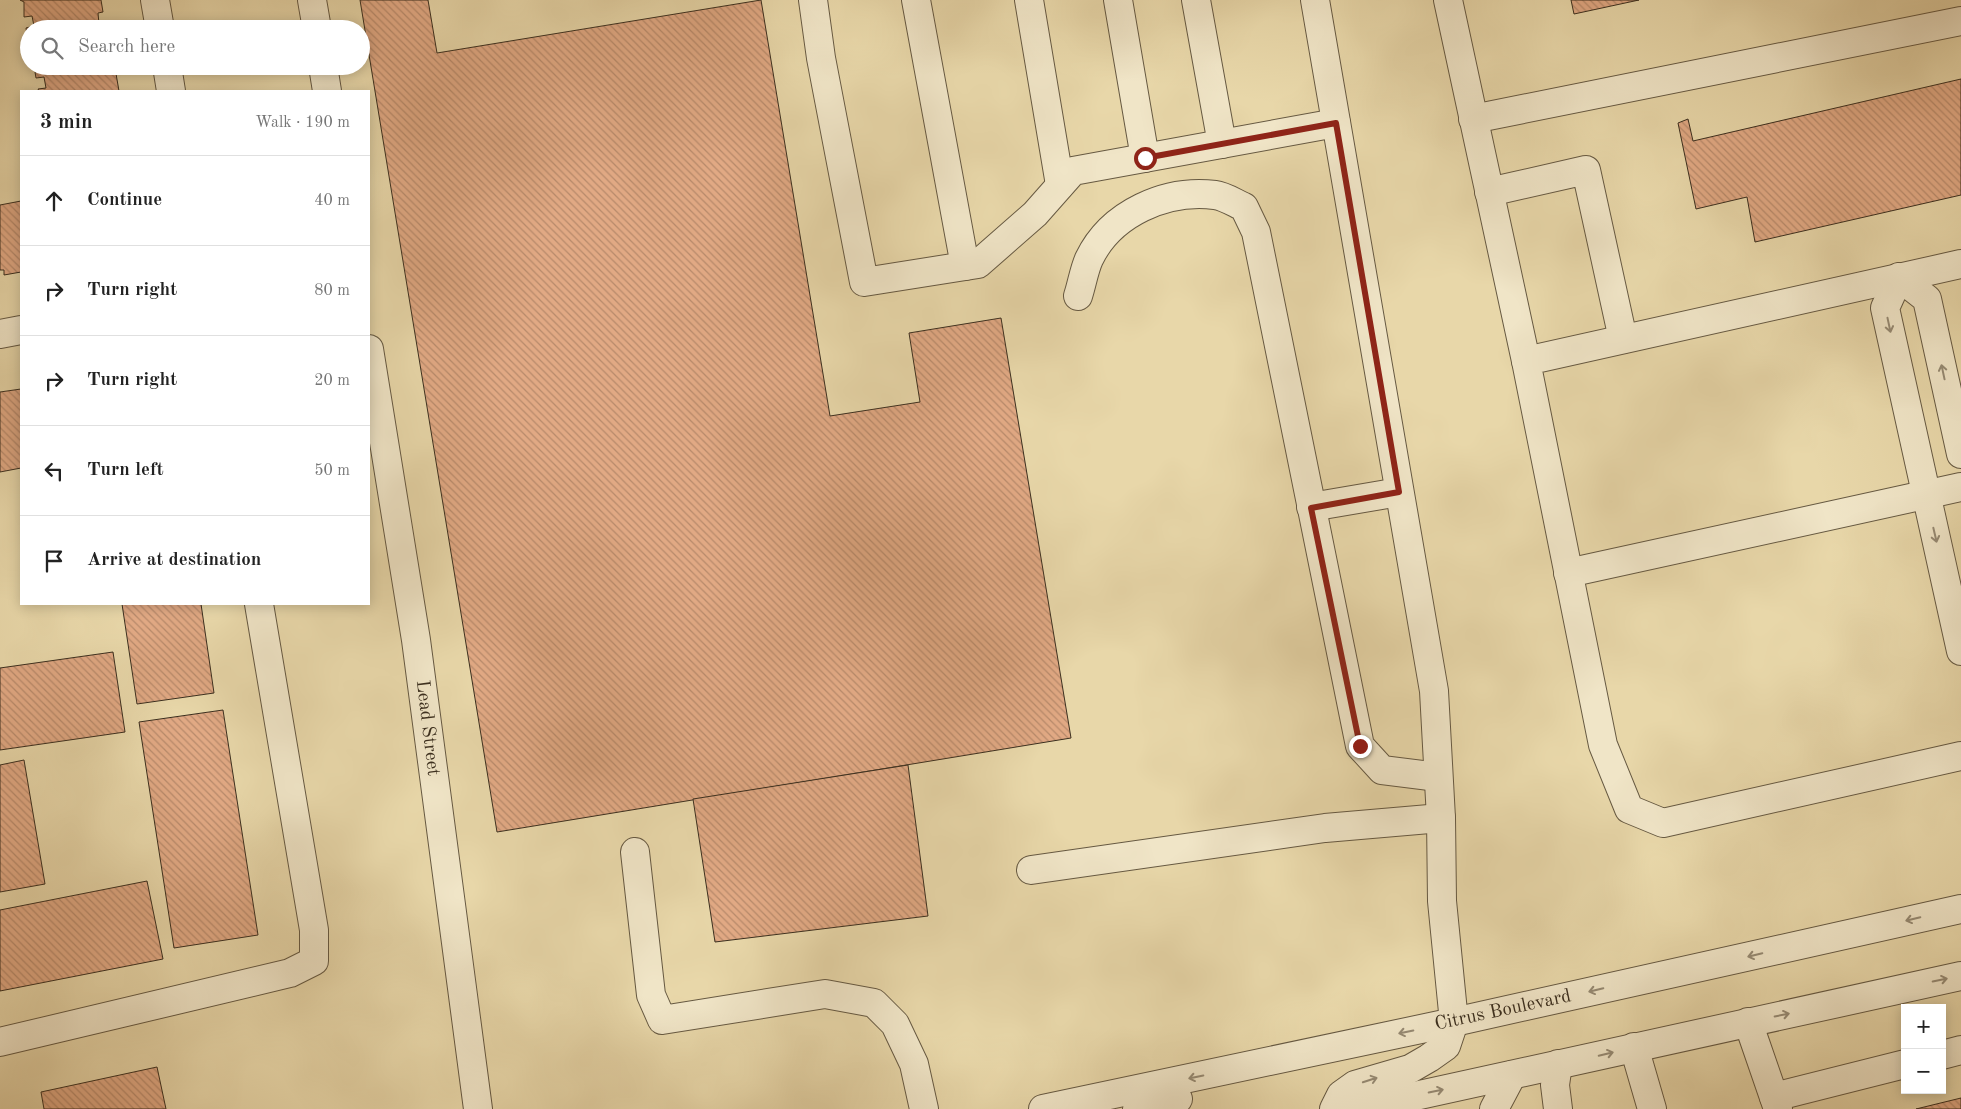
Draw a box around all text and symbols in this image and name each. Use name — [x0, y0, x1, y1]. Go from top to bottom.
search box — [20, 20, 370, 75]
icon: search — [38, 34, 66, 62]
text: Search here — [78, 38, 175, 57]
text: 3 min — [40, 112, 93, 133]
text: Walk · 190 m — [255, 115, 350, 131]
route start — [1134, 147, 1157, 170]
icon: ahead — [40, 187, 68, 215]
text: Continue — [87, 191, 162, 210]
text: 40 m — [314, 193, 350, 209]
icon: right — [40, 277, 68, 305]
text: Turn right — [87, 281, 177, 300]
text: 80 m — [314, 283, 350, 299]
one-way arrow — [1885, 317, 1894, 333]
one-way arrow — [1938, 364, 1947, 380]
icon: right — [40, 367, 68, 395]
text: Turn right — [87, 371, 177, 390]
text: 20 m — [314, 373, 350, 389]
icon: left — [40, 457, 68, 485]
text: Turn left — [87, 461, 164, 480]
text: 50 m — [314, 463, 350, 479]
one-way arrow — [1931, 527, 1940, 543]
icon: arrive — [40, 547, 68, 575]
text: Arrive at destination — [87, 551, 261, 570]
street label: Lead Street — [412, 679, 442, 777]
route end — [1349, 735, 1372, 758]
one-way arrow — [1906, 915, 1922, 924]
one-way arrow — [1747, 951, 1763, 960]
one-way arrow — [1932, 975, 1948, 985]
one-way arrow — [1589, 986, 1605, 995]
street label: Citrus Boulevard — [1433, 987, 1573, 1035]
map controls — [1901, 1004, 1946, 1094]
button: + — [1901, 1004, 1946, 1049]
one-way arrow — [1773, 1010, 1789, 1019]
one-way arrow — [1398, 1028, 1414, 1037]
one-way arrow — [1597, 1049, 1613, 1058]
button: − — [1901, 1049, 1946, 1094]
one-way arrow — [1188, 1073, 1204, 1082]
one-way arrow — [1362, 1075, 1378, 1085]
one-way arrow — [1428, 1086, 1444, 1095]

